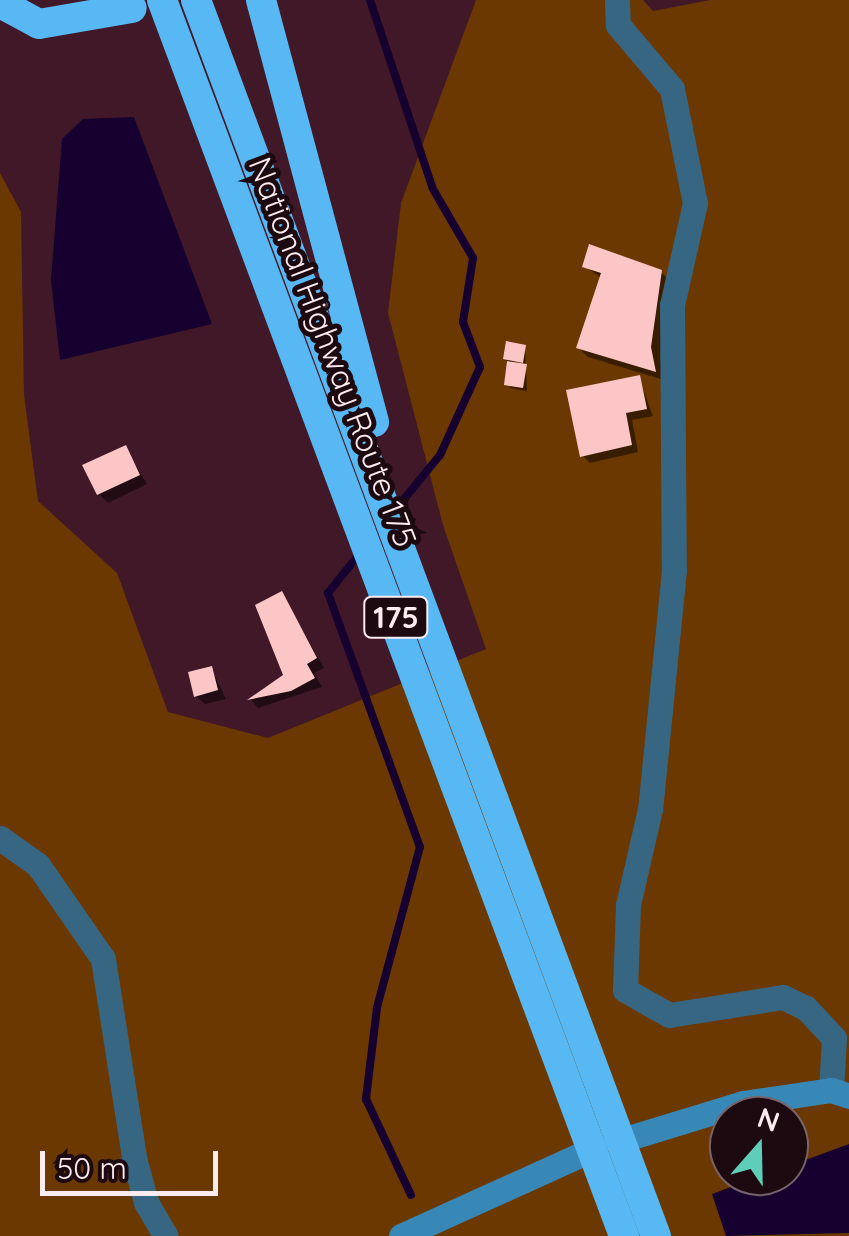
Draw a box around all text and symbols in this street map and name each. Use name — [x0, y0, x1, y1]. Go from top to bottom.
street label: National Highway Route 175 — [241, 152, 425, 552]
road number: 175 — [361, 592, 431, 642]
north arrow — [709, 1096, 809, 1196]
text: N — [753, 1099, 784, 1139]
scale bar — [45, 1131, 222, 1193]
text: 50 m — [57, 1149, 127, 1187]

